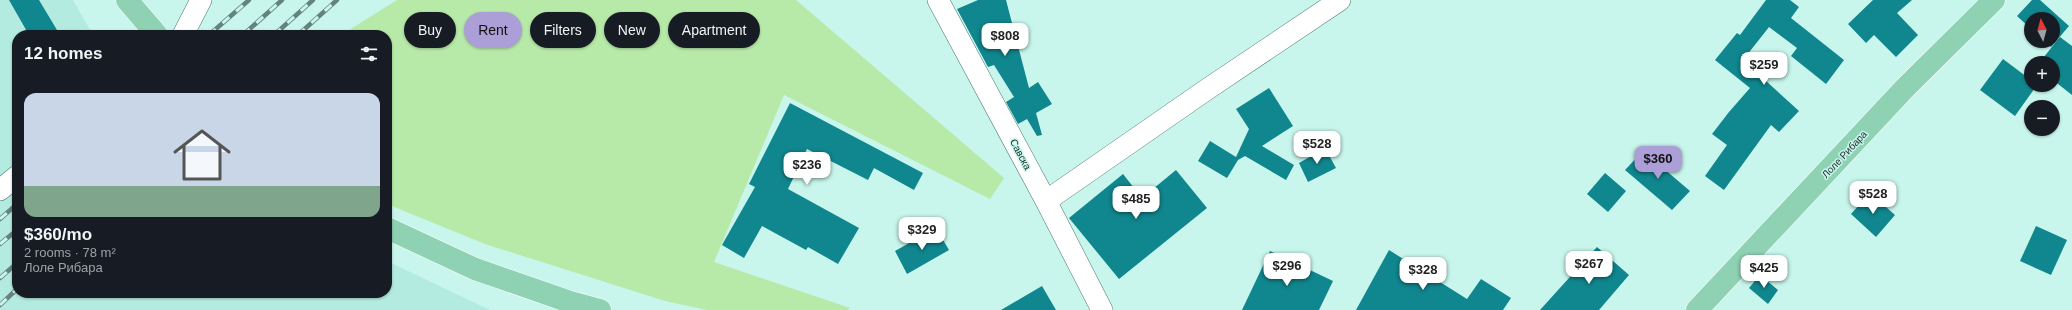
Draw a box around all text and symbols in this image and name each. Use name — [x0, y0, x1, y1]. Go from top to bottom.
chip: Buy — [404, 12, 456, 48]
chip: Rent — [464, 12, 522, 48]
chip: Filters — [530, 12, 596, 48]
chip: New — [604, 12, 660, 48]
chip: Apartment — [668, 12, 760, 48]
north arrow — [2024, 12, 2060, 48]
map controls — [2024, 12, 2060, 136]
pin: $808 — [981, 23, 1029, 57]
text: $808 — [991, 28, 1019, 43]
icon: filters — [358, 43, 380, 65]
text: 12 homes — [24, 44, 102, 63]
pin: $259 — [1740, 52, 1788, 86]
button: + — [2024, 56, 2060, 92]
text: $259 — [1750, 57, 1778, 72]
button: − — [2024, 100, 2060, 136]
icon: home — [166, 119, 238, 191]
street label: Лоле Рибара — [1820, 128, 1869, 180]
pin: $528 — [1293, 131, 1341, 165]
text: $528 — [1303, 136, 1331, 151]
street label: Савска — [1008, 137, 1033, 172]
pin: $360 — [1634, 146, 1682, 180]
text: $360 — [1644, 151, 1672, 166]
pin: $236 — [783, 152, 831, 186]
text: $236 — [793, 157, 821, 172]
pin: $528 — [1849, 181, 1897, 215]
pin: $485 — [1112, 186, 1160, 220]
text: $528 — [1859, 186, 1887, 201]
text: $485 — [1122, 191, 1150, 206]
pin: $329 — [898, 217, 946, 251]
text: $329 — [908, 222, 936, 237]
text: $360/mo — [24, 225, 92, 244]
text: 2 rooms · 78 m² — [24, 245, 116, 260]
pin: $267 — [1565, 251, 1613, 285]
pin: $296 — [1263, 253, 1311, 287]
pin: $425 — [1740, 255, 1788, 289]
text: $267 — [1575, 256, 1603, 271]
pin: $328 — [1399, 257, 1447, 291]
text: $296 — [1273, 258, 1301, 273]
text: Лоле Рибара — [24, 260, 103, 275]
text: $425 — [1750, 260, 1778, 275]
text: $328 — [1409, 262, 1437, 277]

